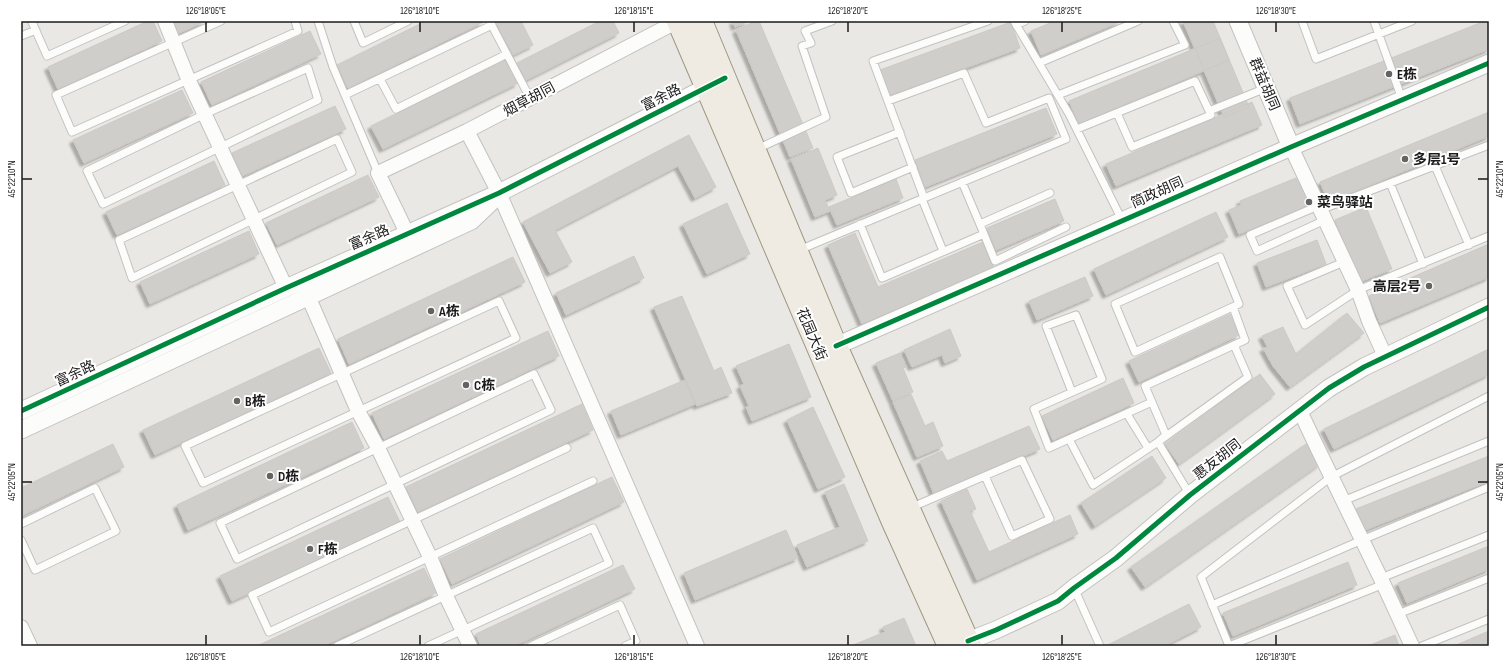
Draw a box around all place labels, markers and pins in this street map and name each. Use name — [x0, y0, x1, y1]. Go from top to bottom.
place label: E栋 — [1397, 66, 1417, 83]
marker: E栋 — [1384, 69, 1394, 79]
place label: 多层1号 — [1413, 151, 1461, 168]
marker: 多层1号 — [1400, 154, 1410, 164]
place label: 菜鸟驿站 — [1317, 194, 1373, 211]
marker: 菜鸟驿站 — [1304, 197, 1314, 207]
place label: 高层2号 — [1373, 278, 1421, 295]
marker: 高层2号 — [1424, 281, 1434, 291]
place label: A栋 — [438, 303, 460, 320]
marker: A栋 — [426, 306, 436, 316]
place label: C栋 — [474, 377, 495, 394]
marker: C栋 — [461, 380, 471, 390]
place label: B栋 — [245, 393, 266, 410]
marker: B栋 — [232, 396, 242, 406]
place label: D栋 — [278, 468, 299, 485]
marker: D栋 — [265, 471, 275, 481]
place label: F栋 — [318, 541, 338, 558]
marker: F栋 — [305, 544, 315, 554]

